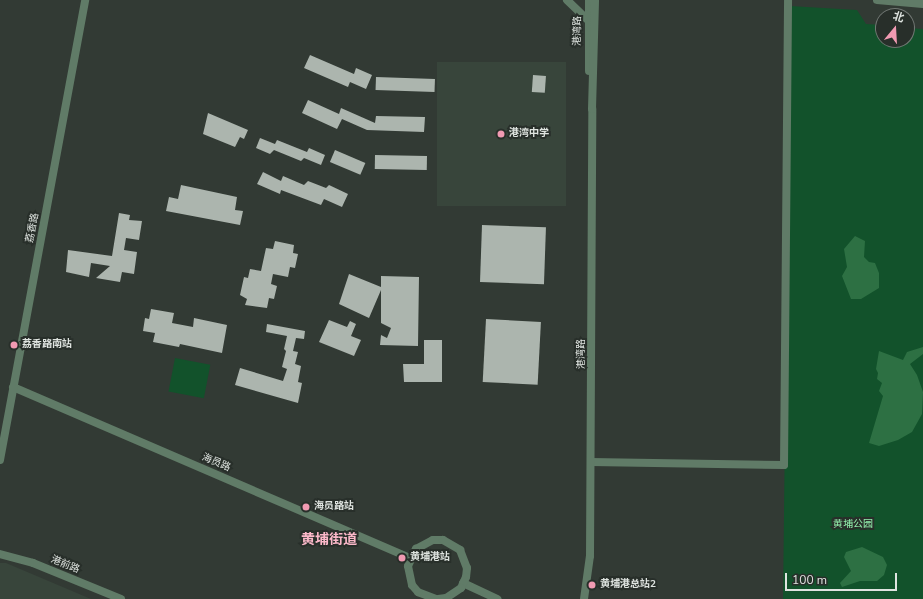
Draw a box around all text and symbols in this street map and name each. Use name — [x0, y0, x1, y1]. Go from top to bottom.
north arrow — [875, 8, 915, 48]
text: 北 — [891, 8, 906, 26]
street label: 港湾路 — [572, 16, 584, 46]
place label: 港湾中学 — [509, 128, 549, 140]
marker: 港湾中学 — [496, 129, 506, 139]
street label: 荔香路 — [24, 212, 42, 244]
place label: 荔香路南站 — [22, 339, 72, 351]
street label: 港湾路 — [576, 339, 588, 369]
marker: 荔香路南站 — [9, 340, 19, 350]
street label: 海员路 — [200, 452, 232, 474]
place label: 海员路站 — [314, 501, 354, 513]
marker: 海员路站 — [301, 502, 311, 512]
park label: 黄埔公园 — [833, 519, 873, 531]
district label: 黄埔街道 — [301, 532, 357, 548]
place label: 黄埔港站 — [410, 552, 450, 564]
marker: 黄埔港站 — [397, 553, 407, 563]
street label: 港前路 — [49, 554, 81, 576]
scale bar — [787, 565, 899, 591]
text: 100 m — [792, 572, 827, 588]
place label: 黄埔港总站2 — [600, 579, 656, 591]
marker: 黄埔港总站2 — [587, 580, 597, 590]

